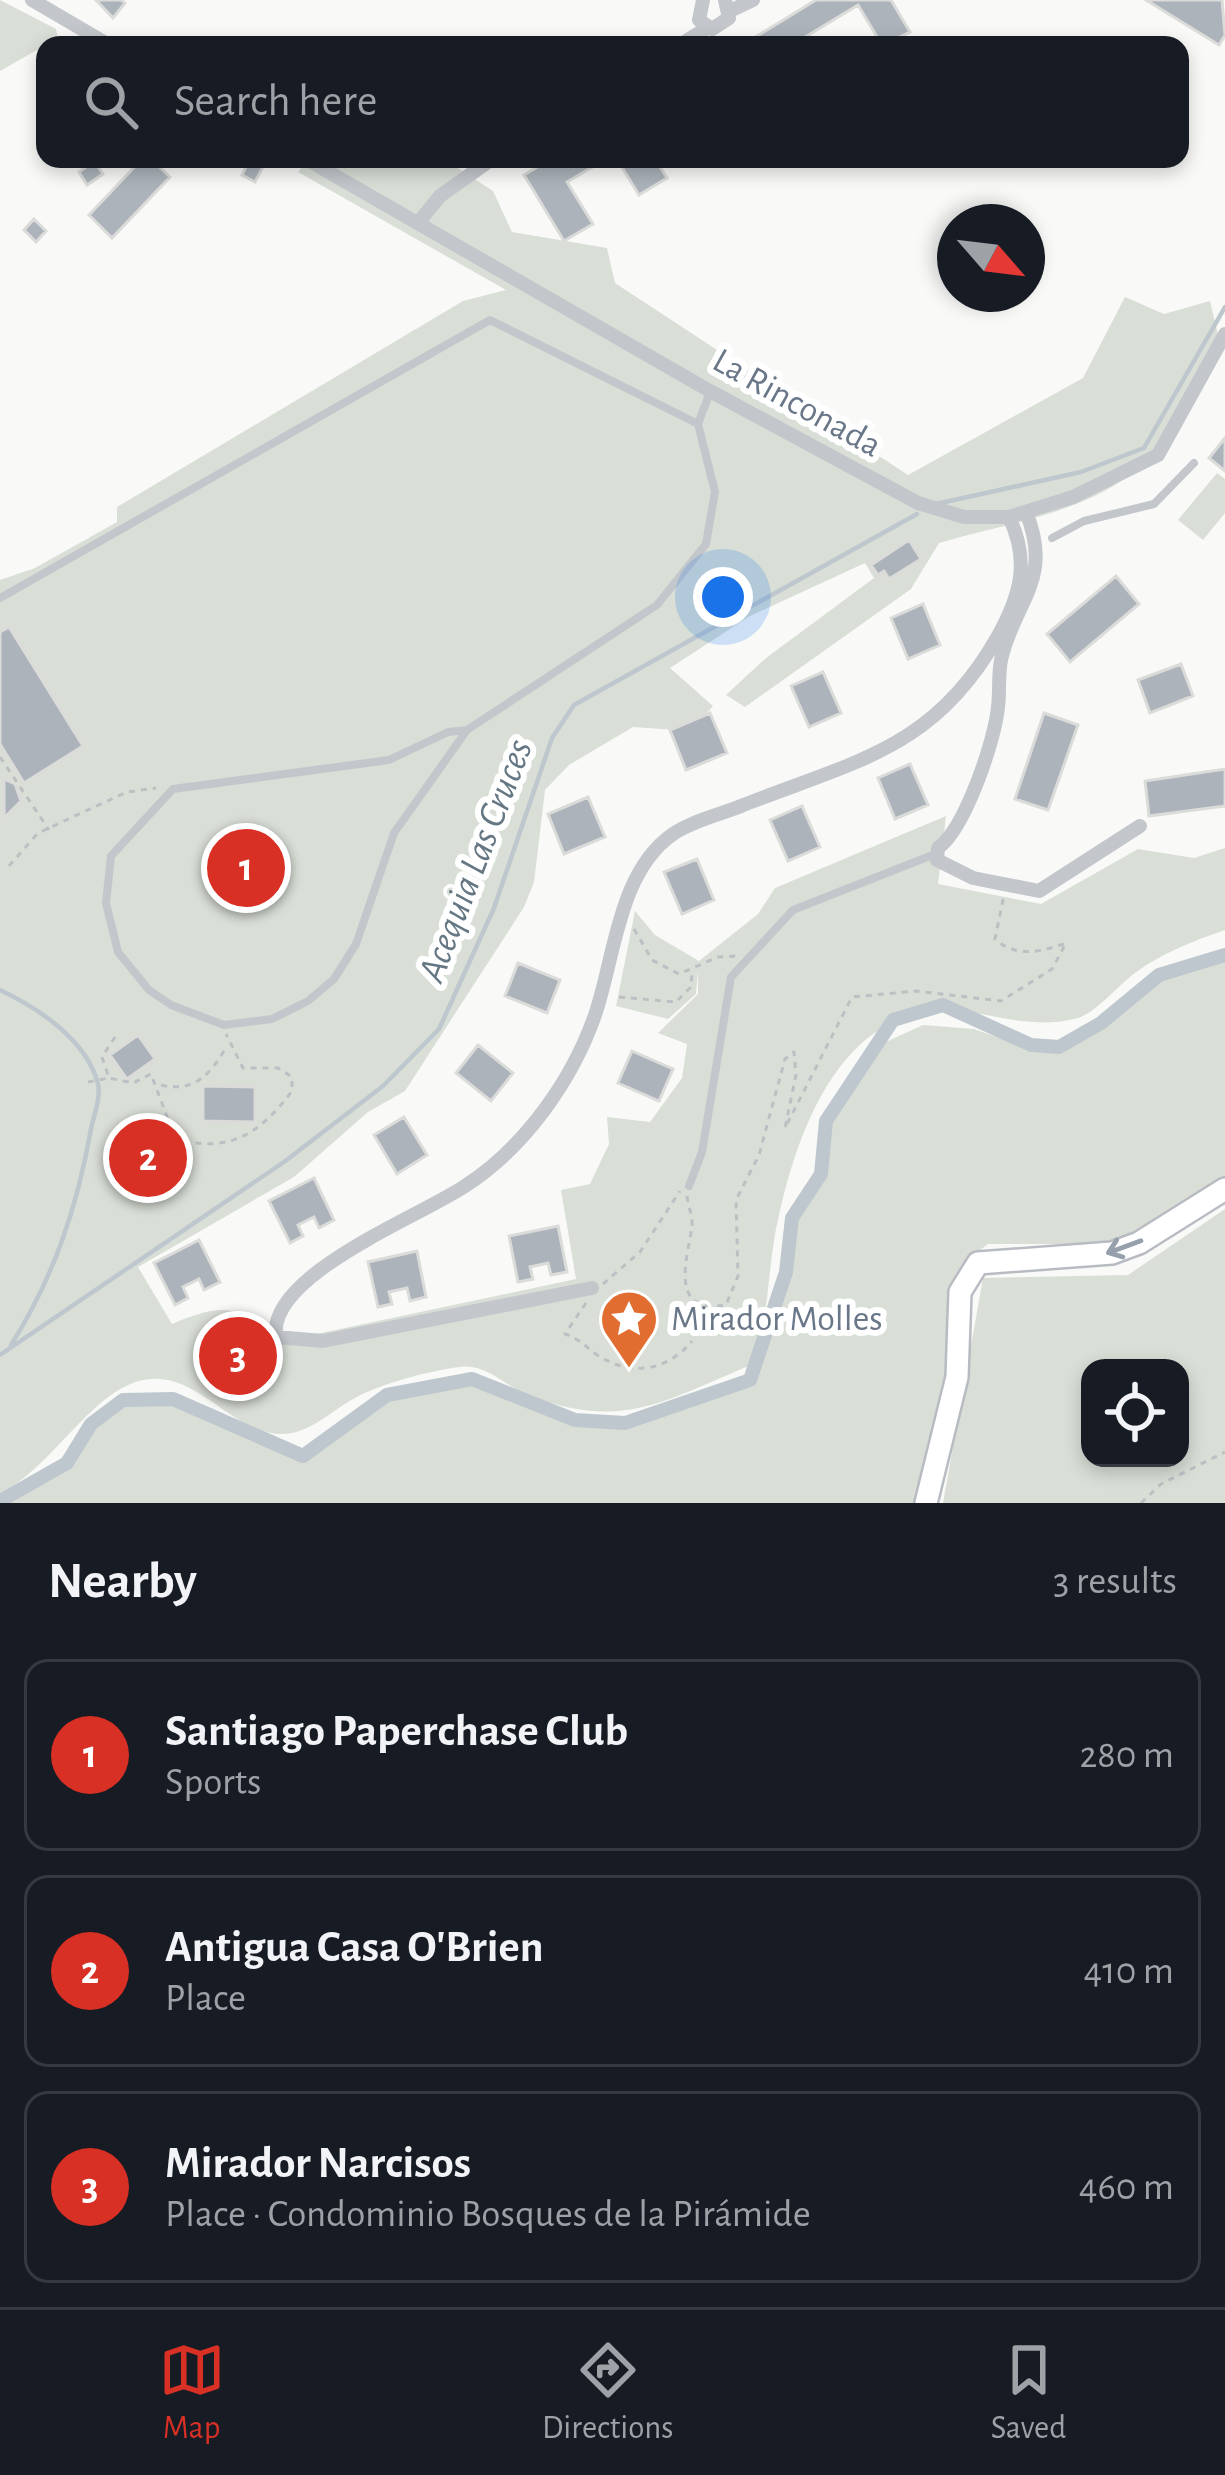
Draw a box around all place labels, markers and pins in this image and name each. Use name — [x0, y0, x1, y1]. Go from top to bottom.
pin: 1 — [207, 823, 285, 913]
pin: 2 — [109, 1113, 187, 1203]
place icon: Mirador Molles — [598, 1288, 660, 1370]
place label: Mirador Molles — [671, 1301, 883, 1337]
pin: 3 — [199, 1311, 277, 1401]

